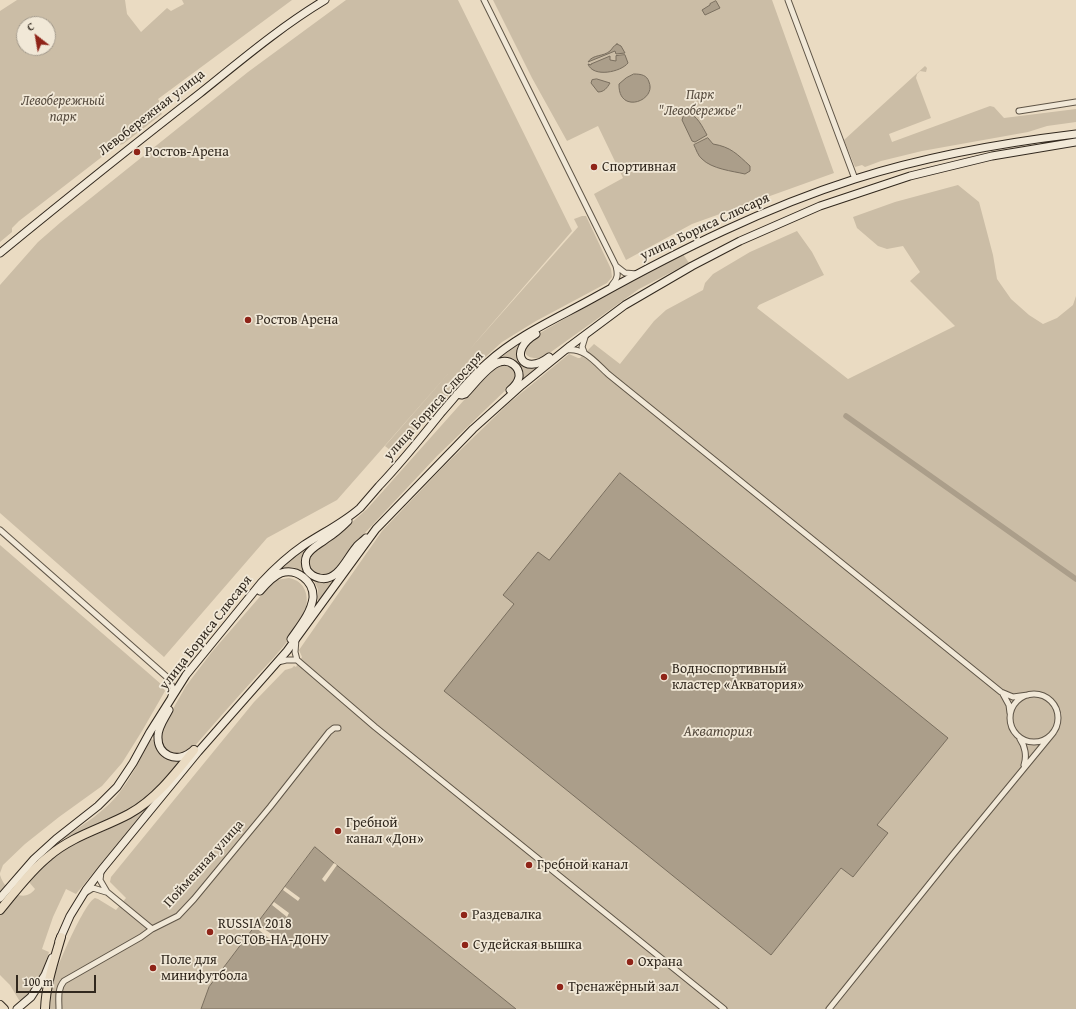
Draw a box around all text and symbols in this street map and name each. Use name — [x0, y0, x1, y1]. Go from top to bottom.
north arrow — [16, 16, 56, 56]
text: С — [24, 18, 37, 35]
street label: Левобережная улица — [95, 66, 209, 160]
park label: Парк "Левобережье" — [658, 87, 742, 120]
park label: Левобережный парк — [21, 93, 105, 126]
place label: Ростов-Арена — [145, 144, 229, 160]
marker: Ростов-Арена — [132, 147, 142, 157]
place label: Спортивная — [602, 159, 676, 175]
marker: Спортивная — [589, 162, 599, 172]
street label: улица Бориса Слюсаря — [638, 190, 772, 264]
place label: Ростов Арена — [256, 312, 338, 328]
marker: Ростов Арена — [243, 315, 253, 325]
street label: улица Бориса Слюсаря — [381, 348, 487, 464]
street label: улица Бориса Слюсаря — [156, 572, 256, 694]
place label: Водноспортивный кластер «Акватория» — [672, 661, 804, 694]
marker: Водноспортивный кластер «Акватория» — [659, 672, 669, 682]
water label: Акватория — [683, 723, 753, 741]
place label: Гребной канал «Дон» — [346, 815, 424, 848]
street label: Пойменная улица — [160, 817, 248, 911]
marker: Гребной канал «Дон» — [333, 826, 343, 836]
place label: Гребной канал — [537, 857, 628, 873]
marker: Гребной канал — [524, 860, 534, 870]
place label: Раздевалка — [472, 907, 542, 923]
marker: Раздевалка — [459, 910, 469, 920]
place label: RUSSIA 2018 РОСТОВ-НА-ДОНУ — [218, 916, 329, 948]
marker: RUSSIA 2018 РОСТОВ-НА-ДОНУ — [205, 927, 215, 937]
place label: Судейская вышка — [473, 937, 582, 953]
marker: Судейская вышка — [460, 940, 470, 950]
place label: Поле для минифутбола — [161, 952, 248, 984]
place label: Охрана — [638, 954, 683, 970]
marker: Охрана — [625, 957, 635, 967]
marker: Поле для минифутбола — [148, 963, 158, 973]
scale bar — [18, 967, 98, 993]
text: 100 m — [23, 973, 53, 990]
place label: Тренажёрный зал — [568, 979, 679, 995]
marker: Тренажёрный зал — [555, 982, 565, 992]

